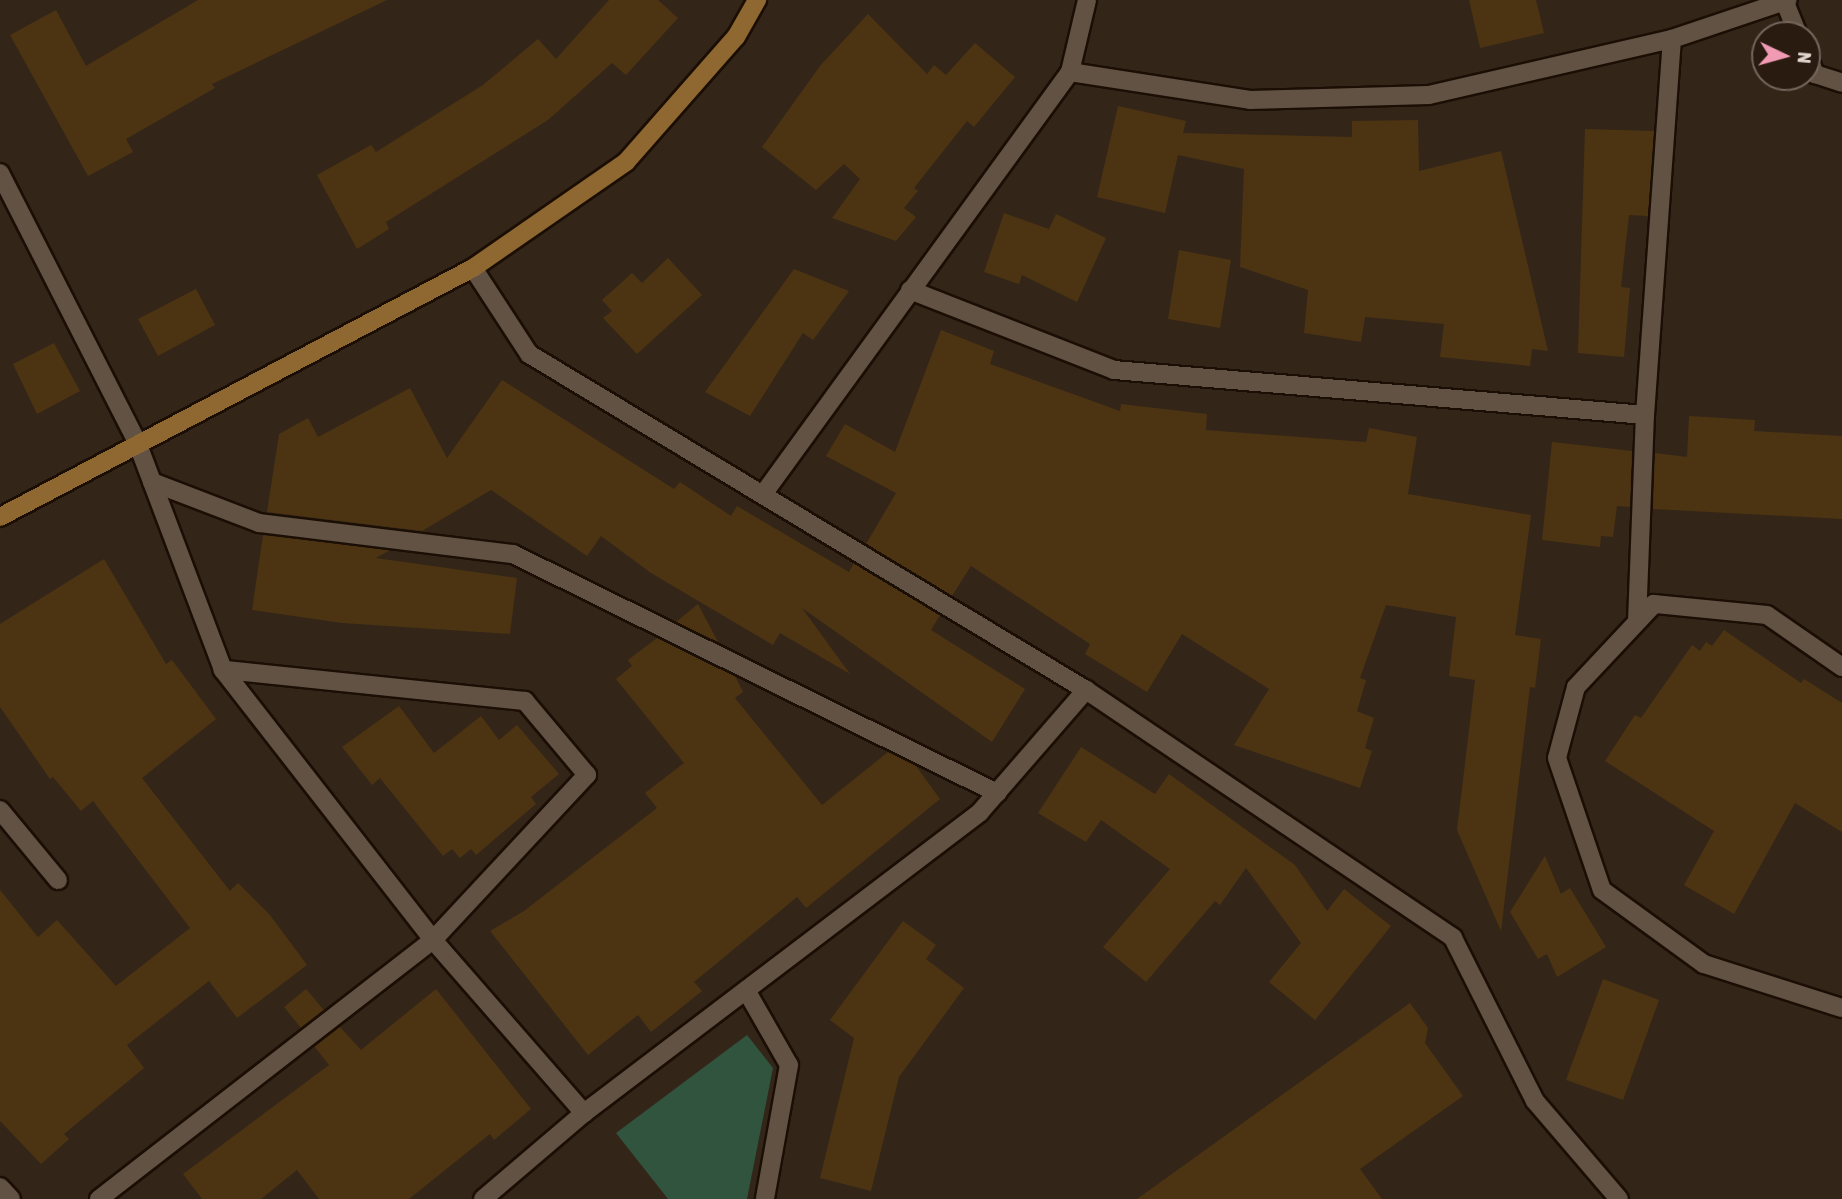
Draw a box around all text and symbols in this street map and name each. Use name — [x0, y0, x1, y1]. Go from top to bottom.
north arrow — [1751, 21, 1821, 91]
text: N — [1793, 51, 1816, 64]

